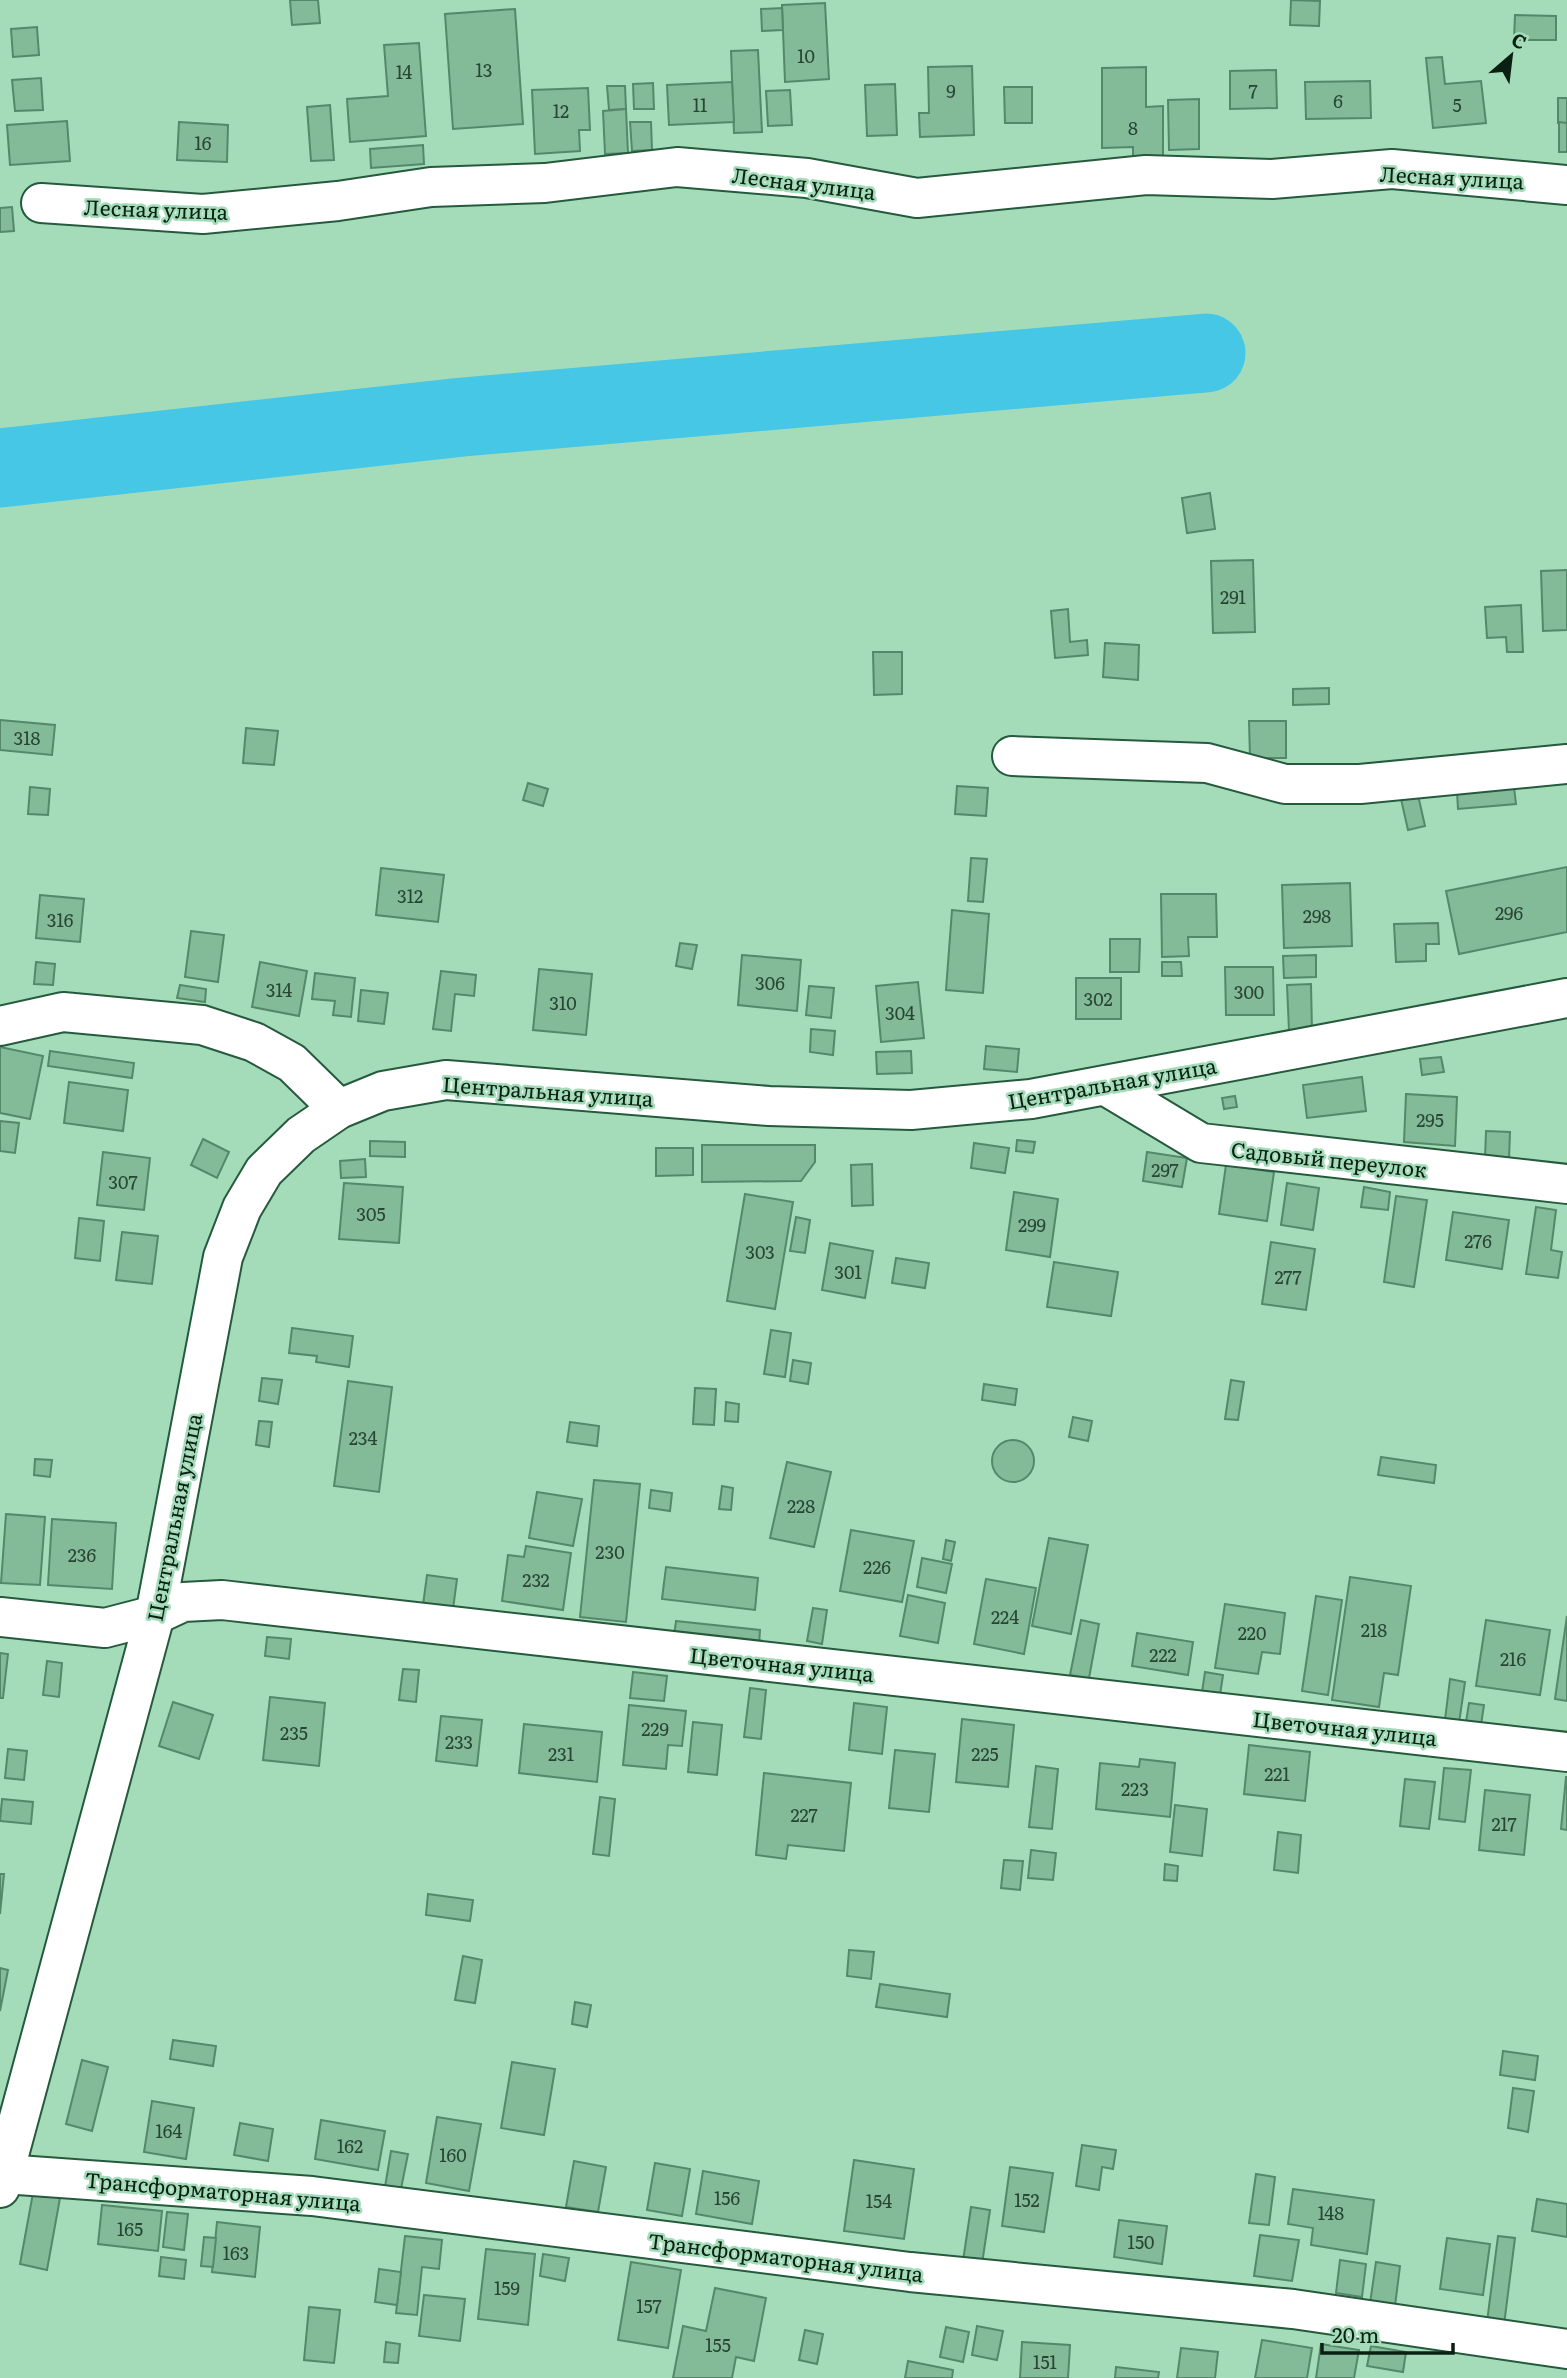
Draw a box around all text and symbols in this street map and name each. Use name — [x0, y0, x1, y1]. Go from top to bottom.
north arrow — [1476, 21, 1546, 91]
text: С — [1507, 25, 1532, 56]
house number: 10 — [797, 42, 815, 69]
house number: 13 — [475, 56, 493, 83]
house number: 14 — [396, 58, 412, 85]
house number: 9 — [946, 77, 956, 104]
house number: 7 — [1248, 77, 1258, 104]
house number: 6 — [1333, 87, 1343, 114]
house number: 11 — [693, 91, 707, 118]
house number: 5 — [1452, 91, 1462, 118]
house number: 12 — [553, 97, 569, 124]
house number: 8 — [1128, 114, 1138, 141]
house number: 16 — [195, 129, 212, 156]
street label: Лесная улица — [1379, 157, 1525, 195]
street label: Лесная улица — [731, 158, 878, 206]
street label: Лесная улица — [83, 190, 229, 226]
house number: 291 — [1220, 583, 1246, 610]
house number: 318 — [14, 724, 41, 751]
house number: 312 — [397, 882, 423, 909]
house number: 296 — [1495, 899, 1523, 926]
house number: 298 — [1303, 902, 1331, 929]
house number: 316 — [47, 906, 74, 933]
house number: 306 — [755, 969, 785, 996]
house number: 314 — [266, 976, 292, 1003]
house number: 300 — [1234, 978, 1264, 1005]
house number: 302 — [1083, 985, 1113, 1012]
house number: 310 — [549, 989, 577, 1016]
house number: 304 — [885, 999, 915, 1026]
street label: Центральная улица — [1005, 1048, 1219, 1116]
street label: Центральная улица — [442, 1067, 655, 1113]
house number: 295 — [1416, 1106, 1444, 1133]
street label: Садовый переулок — [1230, 1132, 1429, 1184]
house number: 297 — [1151, 1156, 1179, 1183]
house number: 307 — [108, 1168, 138, 1195]
house number: 305 — [356, 1200, 386, 1227]
house number: 299 — [1018, 1211, 1046, 1238]
house number: 276 — [1464, 1227, 1492, 1254]
house number: 303 — [745, 1238, 775, 1265]
house number: 301 — [834, 1258, 862, 1285]
house number: 277 — [1274, 1263, 1302, 1290]
street label: Центральная улица — [138, 1410, 209, 1624]
house number: 234 — [349, 1424, 377, 1451]
house number: 228 — [787, 1492, 815, 1519]
house number: 230 — [595, 1538, 625, 1565]
house number: 236 — [68, 1541, 97, 1568]
house number: 226 — [863, 1553, 891, 1580]
house number: 232 — [522, 1566, 550, 1593]
house number: 224 — [991, 1603, 1019, 1630]
house number: 218 — [1361, 1616, 1387, 1643]
house number: 220 — [1238, 1619, 1266, 1646]
street label: Цветочная улица — [688, 1638, 876, 1688]
house number: 222 — [1149, 1641, 1177, 1668]
house number: 216 — [1500, 1645, 1526, 1672]
street label: Цветочная улица — [1251, 1702, 1439, 1752]
house number: 229 — [641, 1715, 669, 1742]
house number: 235 — [280, 1719, 308, 1746]
house number: 233 — [445, 1728, 473, 1755]
house number: 231 — [548, 1740, 574, 1767]
house number: 225 — [971, 1740, 999, 1767]
house number: 221 — [1264, 1760, 1290, 1787]
house number: 223 — [1121, 1775, 1149, 1802]
house number: 227 — [790, 1801, 818, 1828]
house number: 217 — [1491, 1810, 1517, 1837]
house number: 164 — [156, 2117, 183, 2144]
house number: 162 — [337, 2132, 363, 2159]
house number: 160 — [439, 2141, 467, 2168]
street label: Трансформаторная улица — [84, 2162, 363, 2218]
house number: 156 — [714, 2184, 740, 2211]
house number: 152 — [1014, 2186, 1040, 2213]
house number: 154 — [866, 2187, 892, 2214]
house number: 148 — [1318, 2199, 1344, 2226]
house number: 165 — [117, 2215, 143, 2242]
street label: Трансформаторная улица — [647, 2224, 926, 2288]
house number: 150 — [1128, 2228, 1154, 2255]
house number: 163 — [223, 2239, 249, 2266]
house number: 159 — [494, 2274, 520, 2301]
house number: 157 — [636, 2292, 662, 2319]
scale bar — [1322, 2312, 1453, 2356]
text: 20 m — [1332, 2318, 1379, 2349]
house number: 155 — [705, 2331, 731, 2358]
house number: 151 — [1033, 2348, 1057, 2375]

